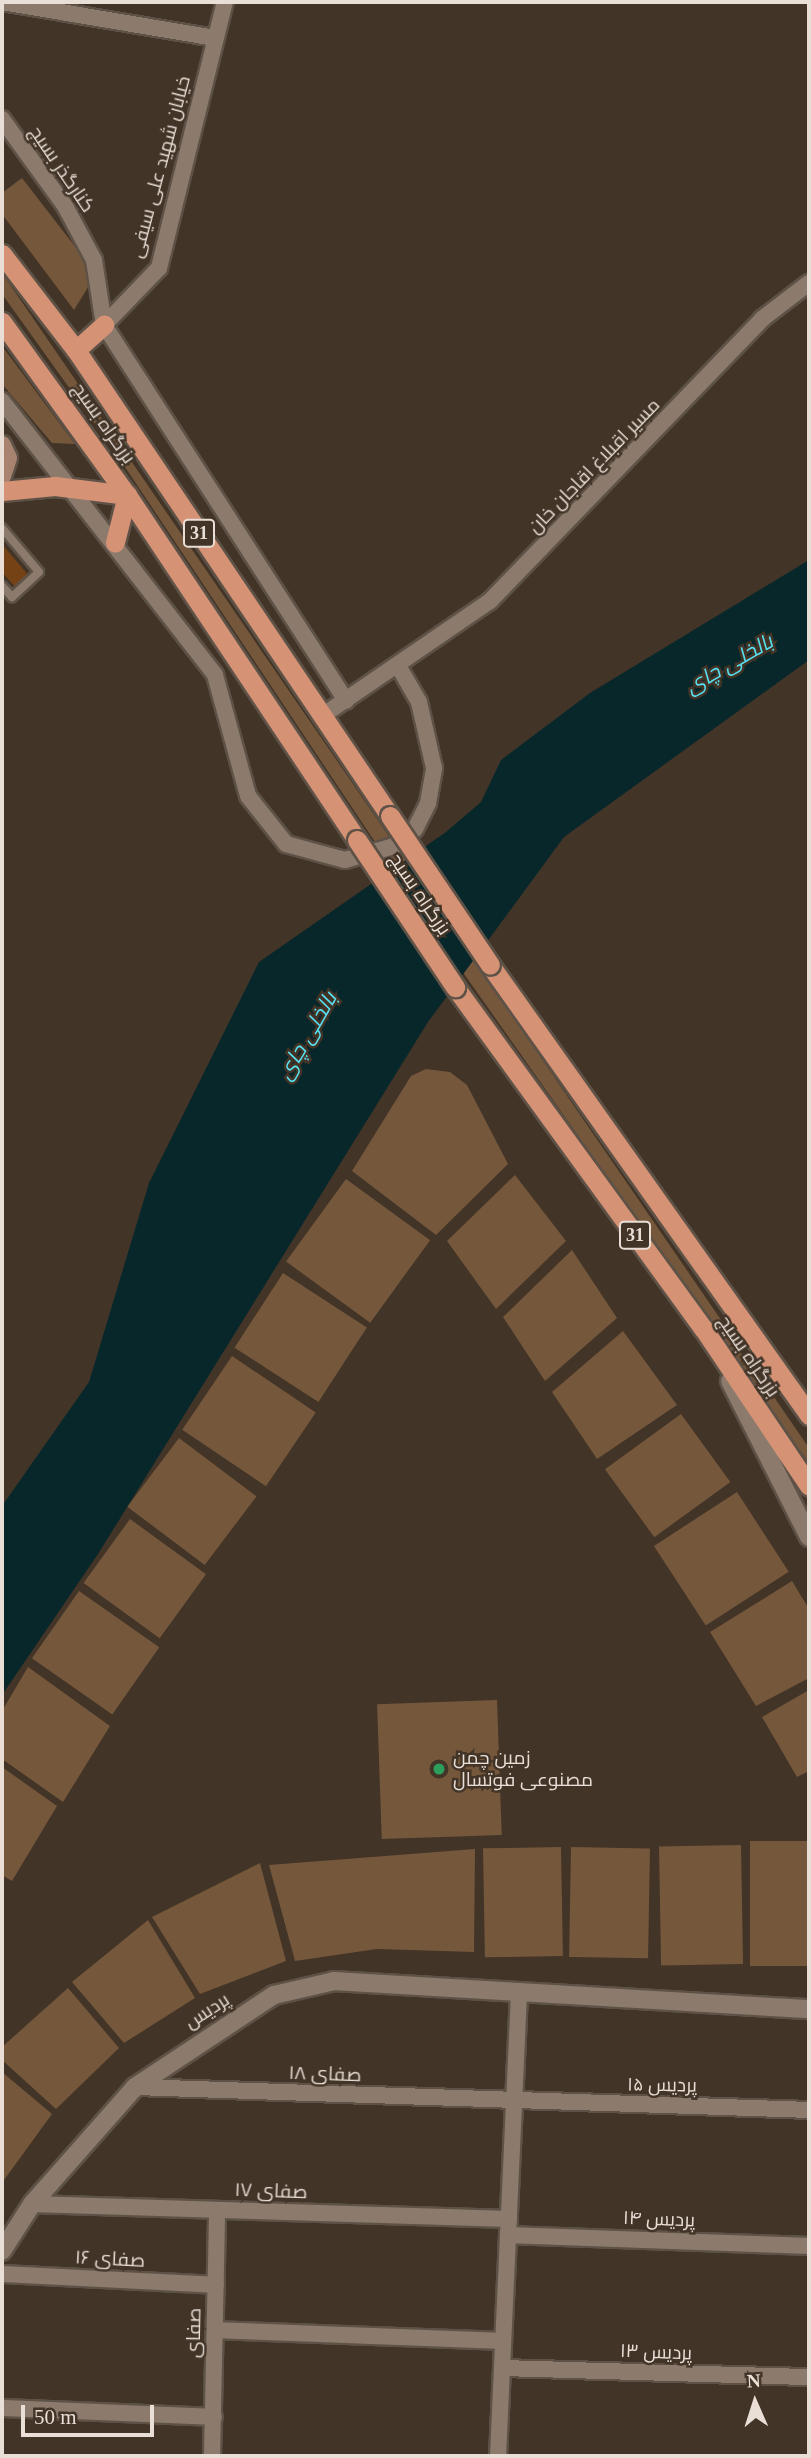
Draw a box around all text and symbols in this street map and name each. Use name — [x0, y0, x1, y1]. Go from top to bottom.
street label: خیابان شهید علی سیفی — [125, 74, 195, 260]
street label: کنارگذر بسیج — [25, 121, 99, 217]
street label: بزرگراه بسیج — [68, 378, 140, 468]
street label: مسیر اقبلاغ اقاجان خان — [523, 394, 665, 538]
road number: 31 — [182, 518, 216, 548]
water label: بالخلی چای — [681, 629, 777, 699]
street label: بزرگراه بسیج — [384, 849, 456, 939]
water label: بالخلی چای — [272, 988, 342, 1084]
road number: 31 — [618, 1220, 652, 1250]
street label: بزرگراه بسیج — [713, 1311, 785, 1401]
place label: زمین چمن مصنوعی فوتسال — [453, 1747, 593, 1791]
marker: زمین چمن مصنوعی فوتسال — [431, 1761, 447, 1777]
street label: پردیس — [180, 1988, 234, 2034]
street label: صفای ۱۸ — [288, 2061, 362, 2087]
street label: پردیس ۱۵ — [627, 2073, 697, 2097]
street label: صفای ۱۷ — [234, 2178, 308, 2204]
street label: پردیس ۱۴ — [623, 2206, 695, 2232]
street label: صفای ۱۶ — [74, 2246, 146, 2272]
street label: صفای — [182, 2308, 206, 2358]
street label: پردیس ۱۳ — [620, 2339, 692, 2365]
north arrow — [720, 2367, 790, 2437]
text: N — [746, 2370, 761, 2391]
scale bar — [24, 2392, 158, 2436]
text: 50 m — [34, 2405, 77, 2429]

